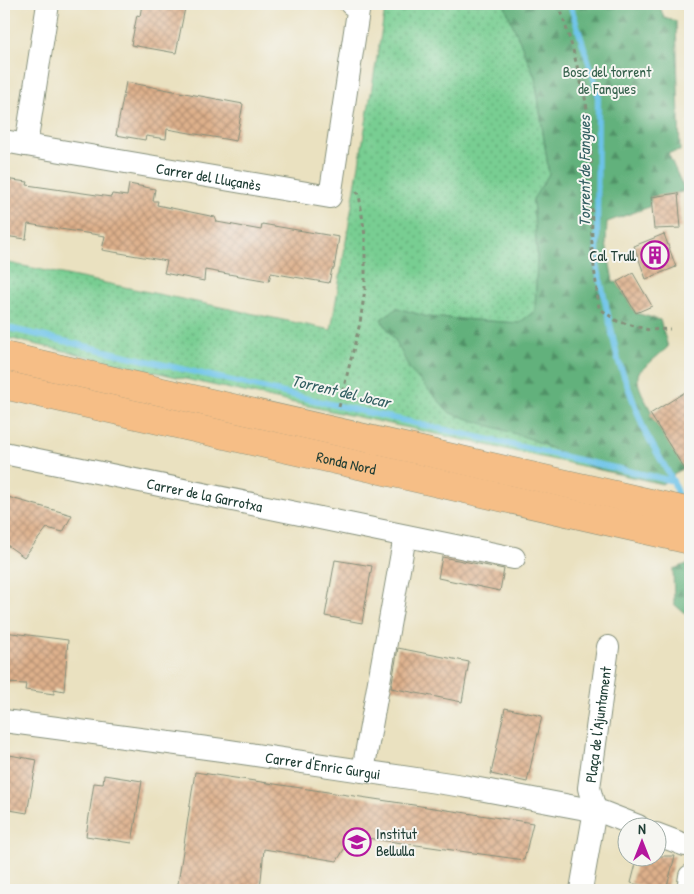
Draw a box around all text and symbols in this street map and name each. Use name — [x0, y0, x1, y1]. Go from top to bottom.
park label: Bosc del torrent de Fangues — [563, 61, 652, 99]
water label: Torrent de Fangues — [573, 114, 595, 226]
street label: Carrer del Lluçanès — [155, 157, 263, 196]
building icon: Cal Trull — [640, 240, 670, 270]
place label: Cal Trull — [589, 245, 637, 266]
water label: Torrent del Jocar — [290, 369, 394, 413]
street label: Ronda Nord — [315, 445, 378, 479]
street label: Carrer de la Garrotxa — [145, 472, 265, 517]
street label: Plaça de l'Ajuntament — [579, 664, 616, 784]
street label: Carrer d'Enric Gurgui — [264, 746, 382, 784]
north arrow — [616, 816, 666, 866]
text: N — [638, 819, 646, 838]
place label: Institut Bellulla — [376, 823, 418, 861]
school or university icon: Institut Bellulla — [342, 827, 372, 857]

